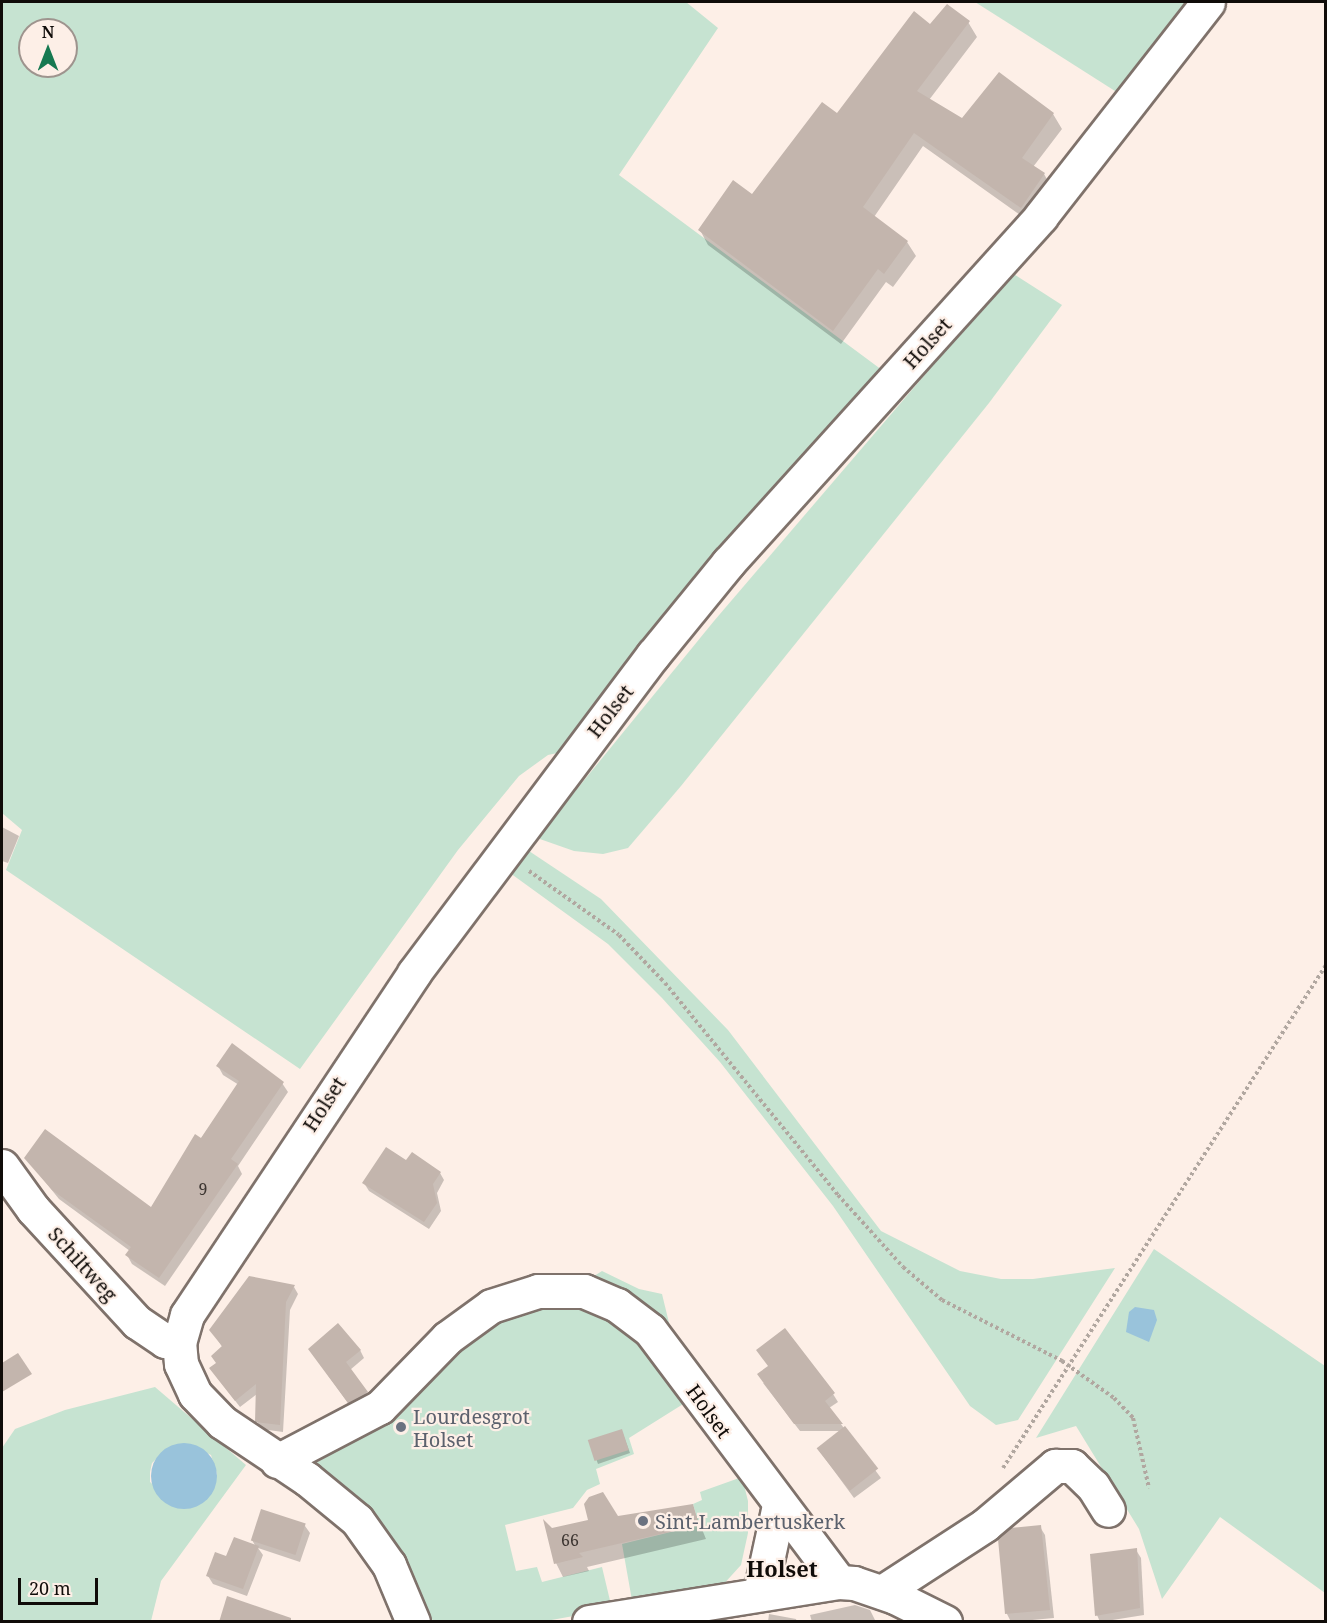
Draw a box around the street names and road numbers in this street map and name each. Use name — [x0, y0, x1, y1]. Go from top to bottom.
street label: Holset — [898, 313, 956, 373]
street label: Holset — [582, 680, 638, 742]
street label: Holset — [297, 1072, 351, 1136]
street label: Schiltweg — [43, 1222, 123, 1306]
street label: Holset — [682, 1380, 736, 1442]

